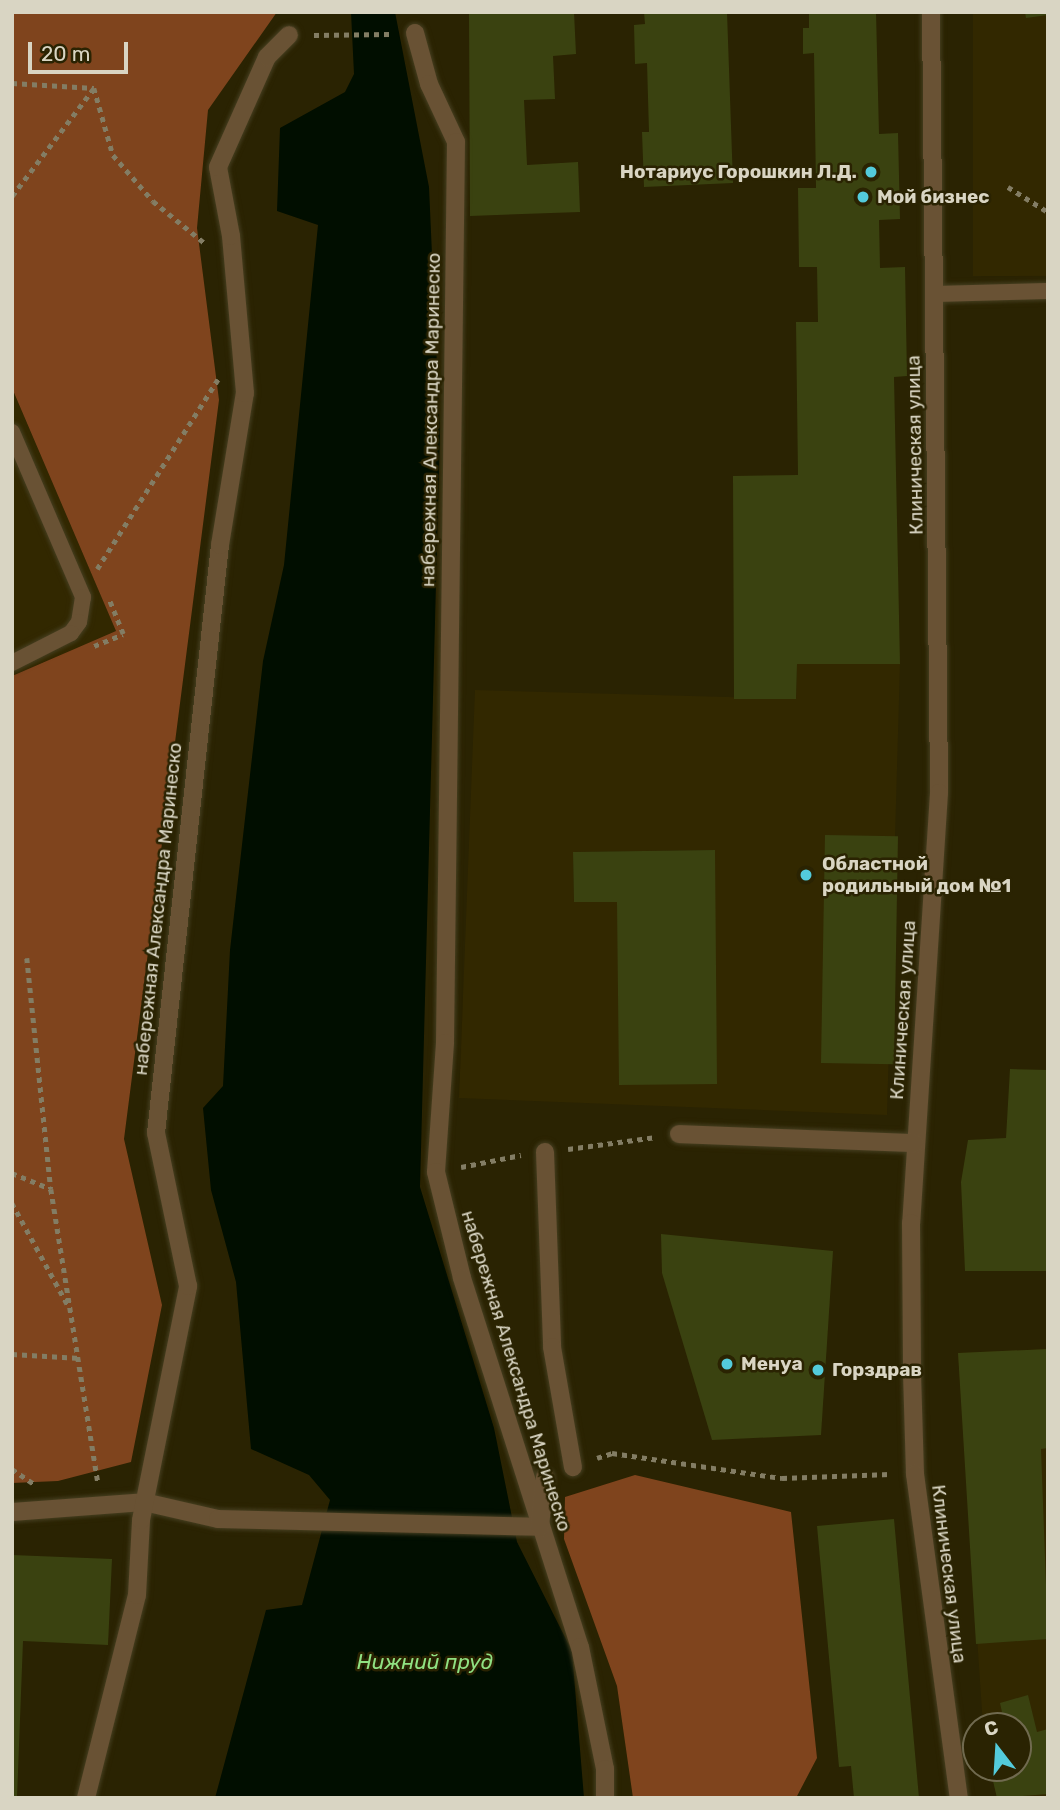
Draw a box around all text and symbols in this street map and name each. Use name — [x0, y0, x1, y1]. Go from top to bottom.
scale bar — [32, 28, 131, 72]
text: 20 m — [41, 41, 90, 66]
place label: Нотариус Горошкин Л.Д. — [620, 161, 857, 183]
marker: Нотариус Горошкин Л.Д. — [863, 164, 879, 180]
place label: Мой бизнес — [877, 186, 990, 208]
marker: Мой бизнес — [855, 189, 871, 205]
street label: набережная Александра Маринеско — [417, 253, 445, 587]
street label: Клиническая улица — [902, 355, 928, 535]
street label: набережная Александра Маринеско — [129, 742, 187, 1076]
place label: Областной родильный дом №1 — [822, 853, 1011, 897]
marker: Областной родильный дом №1 — [796, 865, 816, 885]
street label: Клиническая улица — [885, 920, 921, 1100]
street label: набережная Александра Маринеско — [456, 1208, 576, 1534]
place label: Менуа — [741, 1353, 803, 1375]
marker: Менуа — [719, 1356, 735, 1372]
place label: Горздрав — [832, 1359, 922, 1381]
marker: Горздрав — [810, 1362, 826, 1378]
street label: Клиническая улица — [927, 1483, 971, 1665]
water label: Нижний пруд — [357, 1649, 493, 1675]
north arrow — [962, 1712, 1032, 1782]
text: С — [982, 1715, 1001, 1741]

